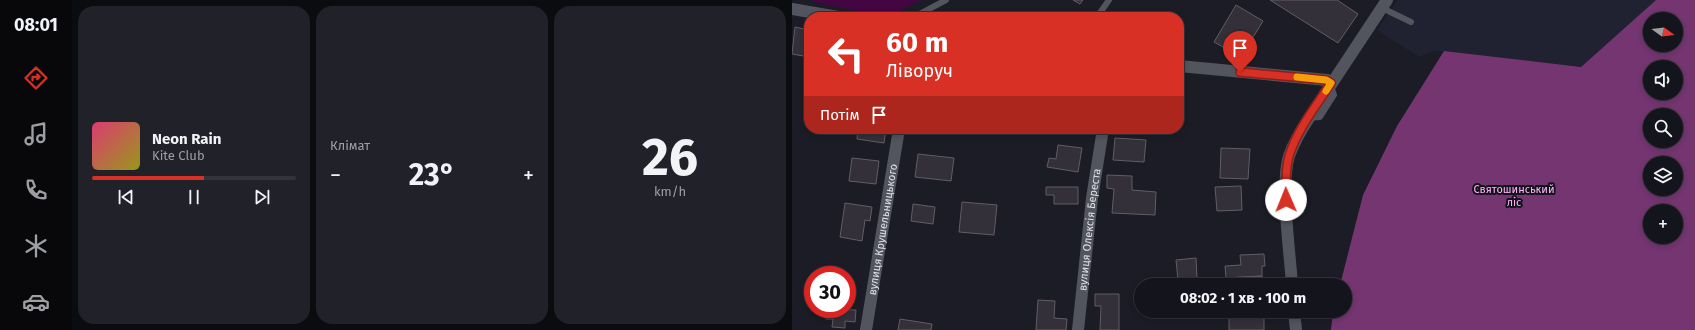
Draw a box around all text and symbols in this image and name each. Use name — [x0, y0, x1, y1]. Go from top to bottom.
north arrow — [1643, 12, 1683, 52]
map controls — [1643, 12, 1683, 244]
text: 08:01 — [14, 14, 58, 36]
text: 60 m — [886, 26, 948, 59]
icon: left — [820, 28, 872, 80]
pin — [1223, 31, 1257, 72]
icon: arrive — [1229, 37, 1251, 59]
text: Ліворуч — [886, 60, 953, 82]
button: sound — [1643, 60, 1683, 100]
icon: directions — [22, 64, 50, 92]
icon: arrive — [868, 104, 890, 126]
text: Потім — [820, 106, 860, 124]
button: search — [1643, 108, 1683, 148]
icon: music — [22, 120, 50, 148]
text: 26 — [642, 126, 698, 189]
text: Neon Rain — [152, 130, 221, 148]
text: Клімат — [330, 138, 370, 153]
text: Kite Club — [152, 148, 205, 163]
button: layers — [1643, 156, 1683, 196]
text: 23° — [409, 157, 455, 193]
text: − — [330, 162, 341, 189]
text: + — [523, 162, 534, 189]
street label: вулиця Крушельницького — [866, 163, 900, 296]
street label: вулиця Олексія Береста — [1076, 168, 1104, 292]
icon: phone — [22, 176, 50, 204]
position arrow — [1265, 179, 1307, 221]
park label: Святошинський ліс — [1473, 183, 1555, 209]
text: km/h — [654, 184, 686, 199]
icon: previous — [115, 186, 137, 208]
icon: pause — [183, 186, 205, 208]
icon: next — [251, 186, 273, 208]
button: + — [1643, 204, 1683, 244]
icon: climate — [22, 232, 50, 260]
speed limit sign: 30 — [804, 266, 856, 318]
icon: car — [22, 288, 50, 316]
text: 08:02 · 1 хв · 100 m — [1180, 289, 1306, 307]

